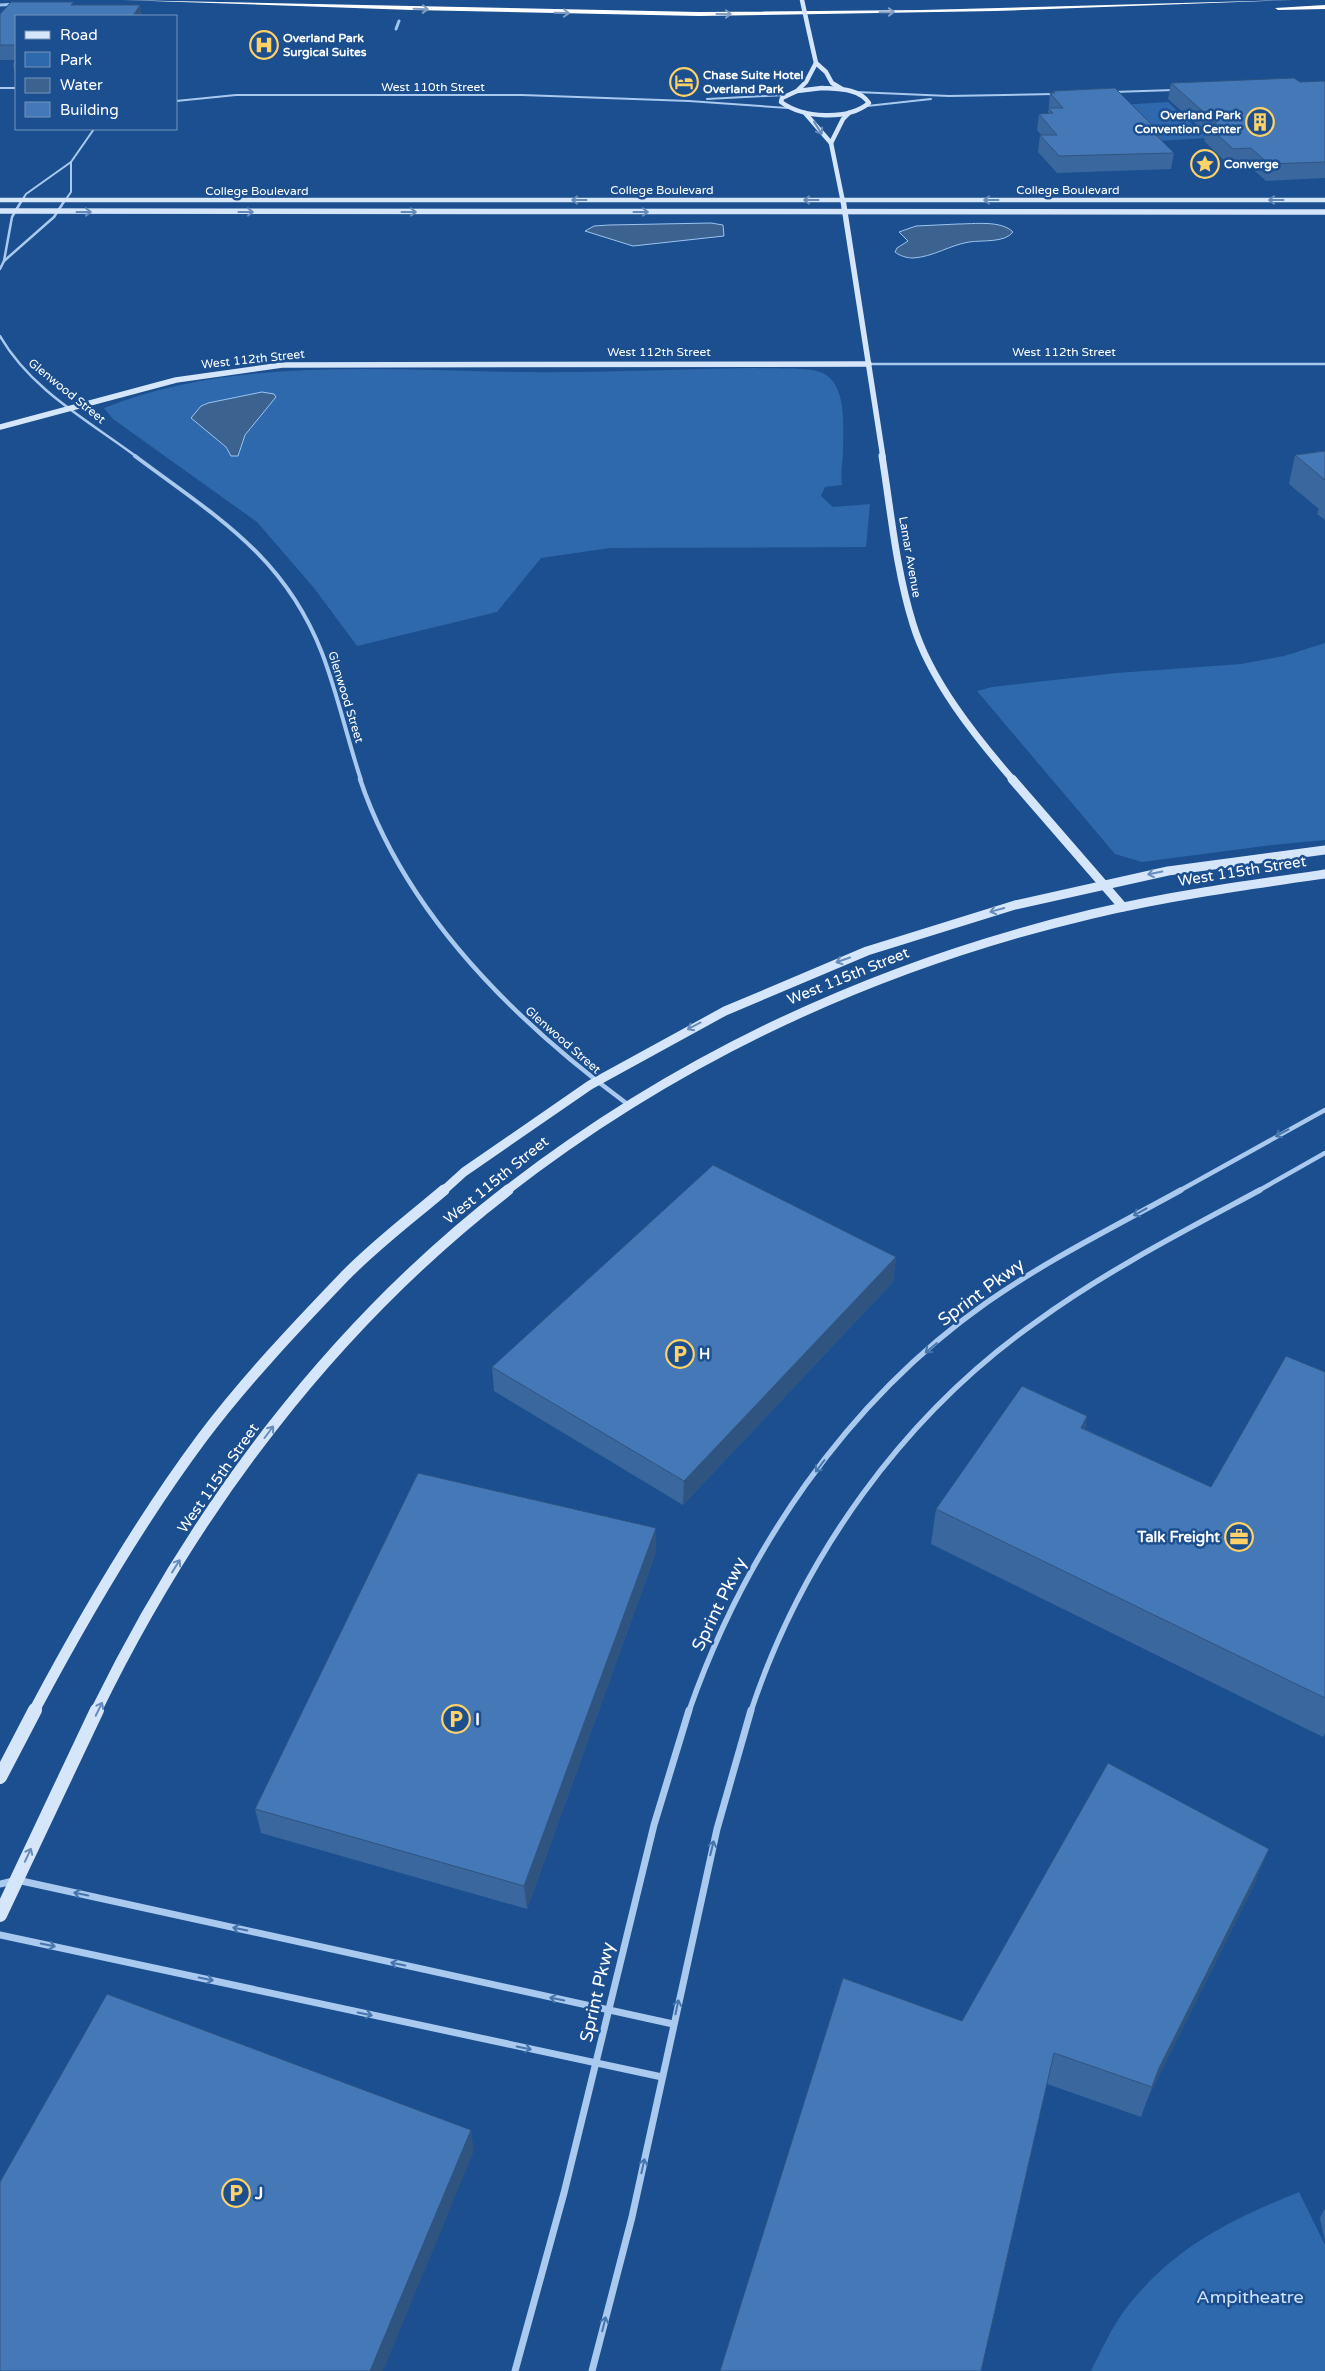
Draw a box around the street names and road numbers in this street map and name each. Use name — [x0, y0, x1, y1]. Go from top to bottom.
street label: West 110th Street — [381, 80, 485, 94]
street label: College Boulevard — [610, 183, 714, 197]
street label: College Boulevard — [1016, 183, 1120, 197]
street label: College Boulevard — [205, 184, 309, 198]
street label: West 112th Street — [607, 345, 711, 359]
street label: West 112th Street — [1012, 345, 1116, 359]
street label: West 112th Street — [201, 347, 306, 371]
street label: Glenwood Street — [26, 356, 109, 427]
street label: Lamar Avenue — [896, 515, 924, 599]
street label: Glenwood Street — [325, 649, 367, 745]
street label: West 115th Street — [1177, 852, 1308, 890]
street label: West 115th Street — [785, 943, 912, 1009]
street label: Glenwood Street — [523, 1004, 604, 1077]
street label: West 115th Street — [440, 1132, 552, 1228]
street label: Sprint Pkwy — [933, 1253, 1029, 1331]
street label: West 115th Street — [173, 1420, 263, 1536]
street label: Sprint Pkwy — [687, 1553, 751, 1655]
street label: Sprint Pkwy — [575, 1940, 619, 2044]

